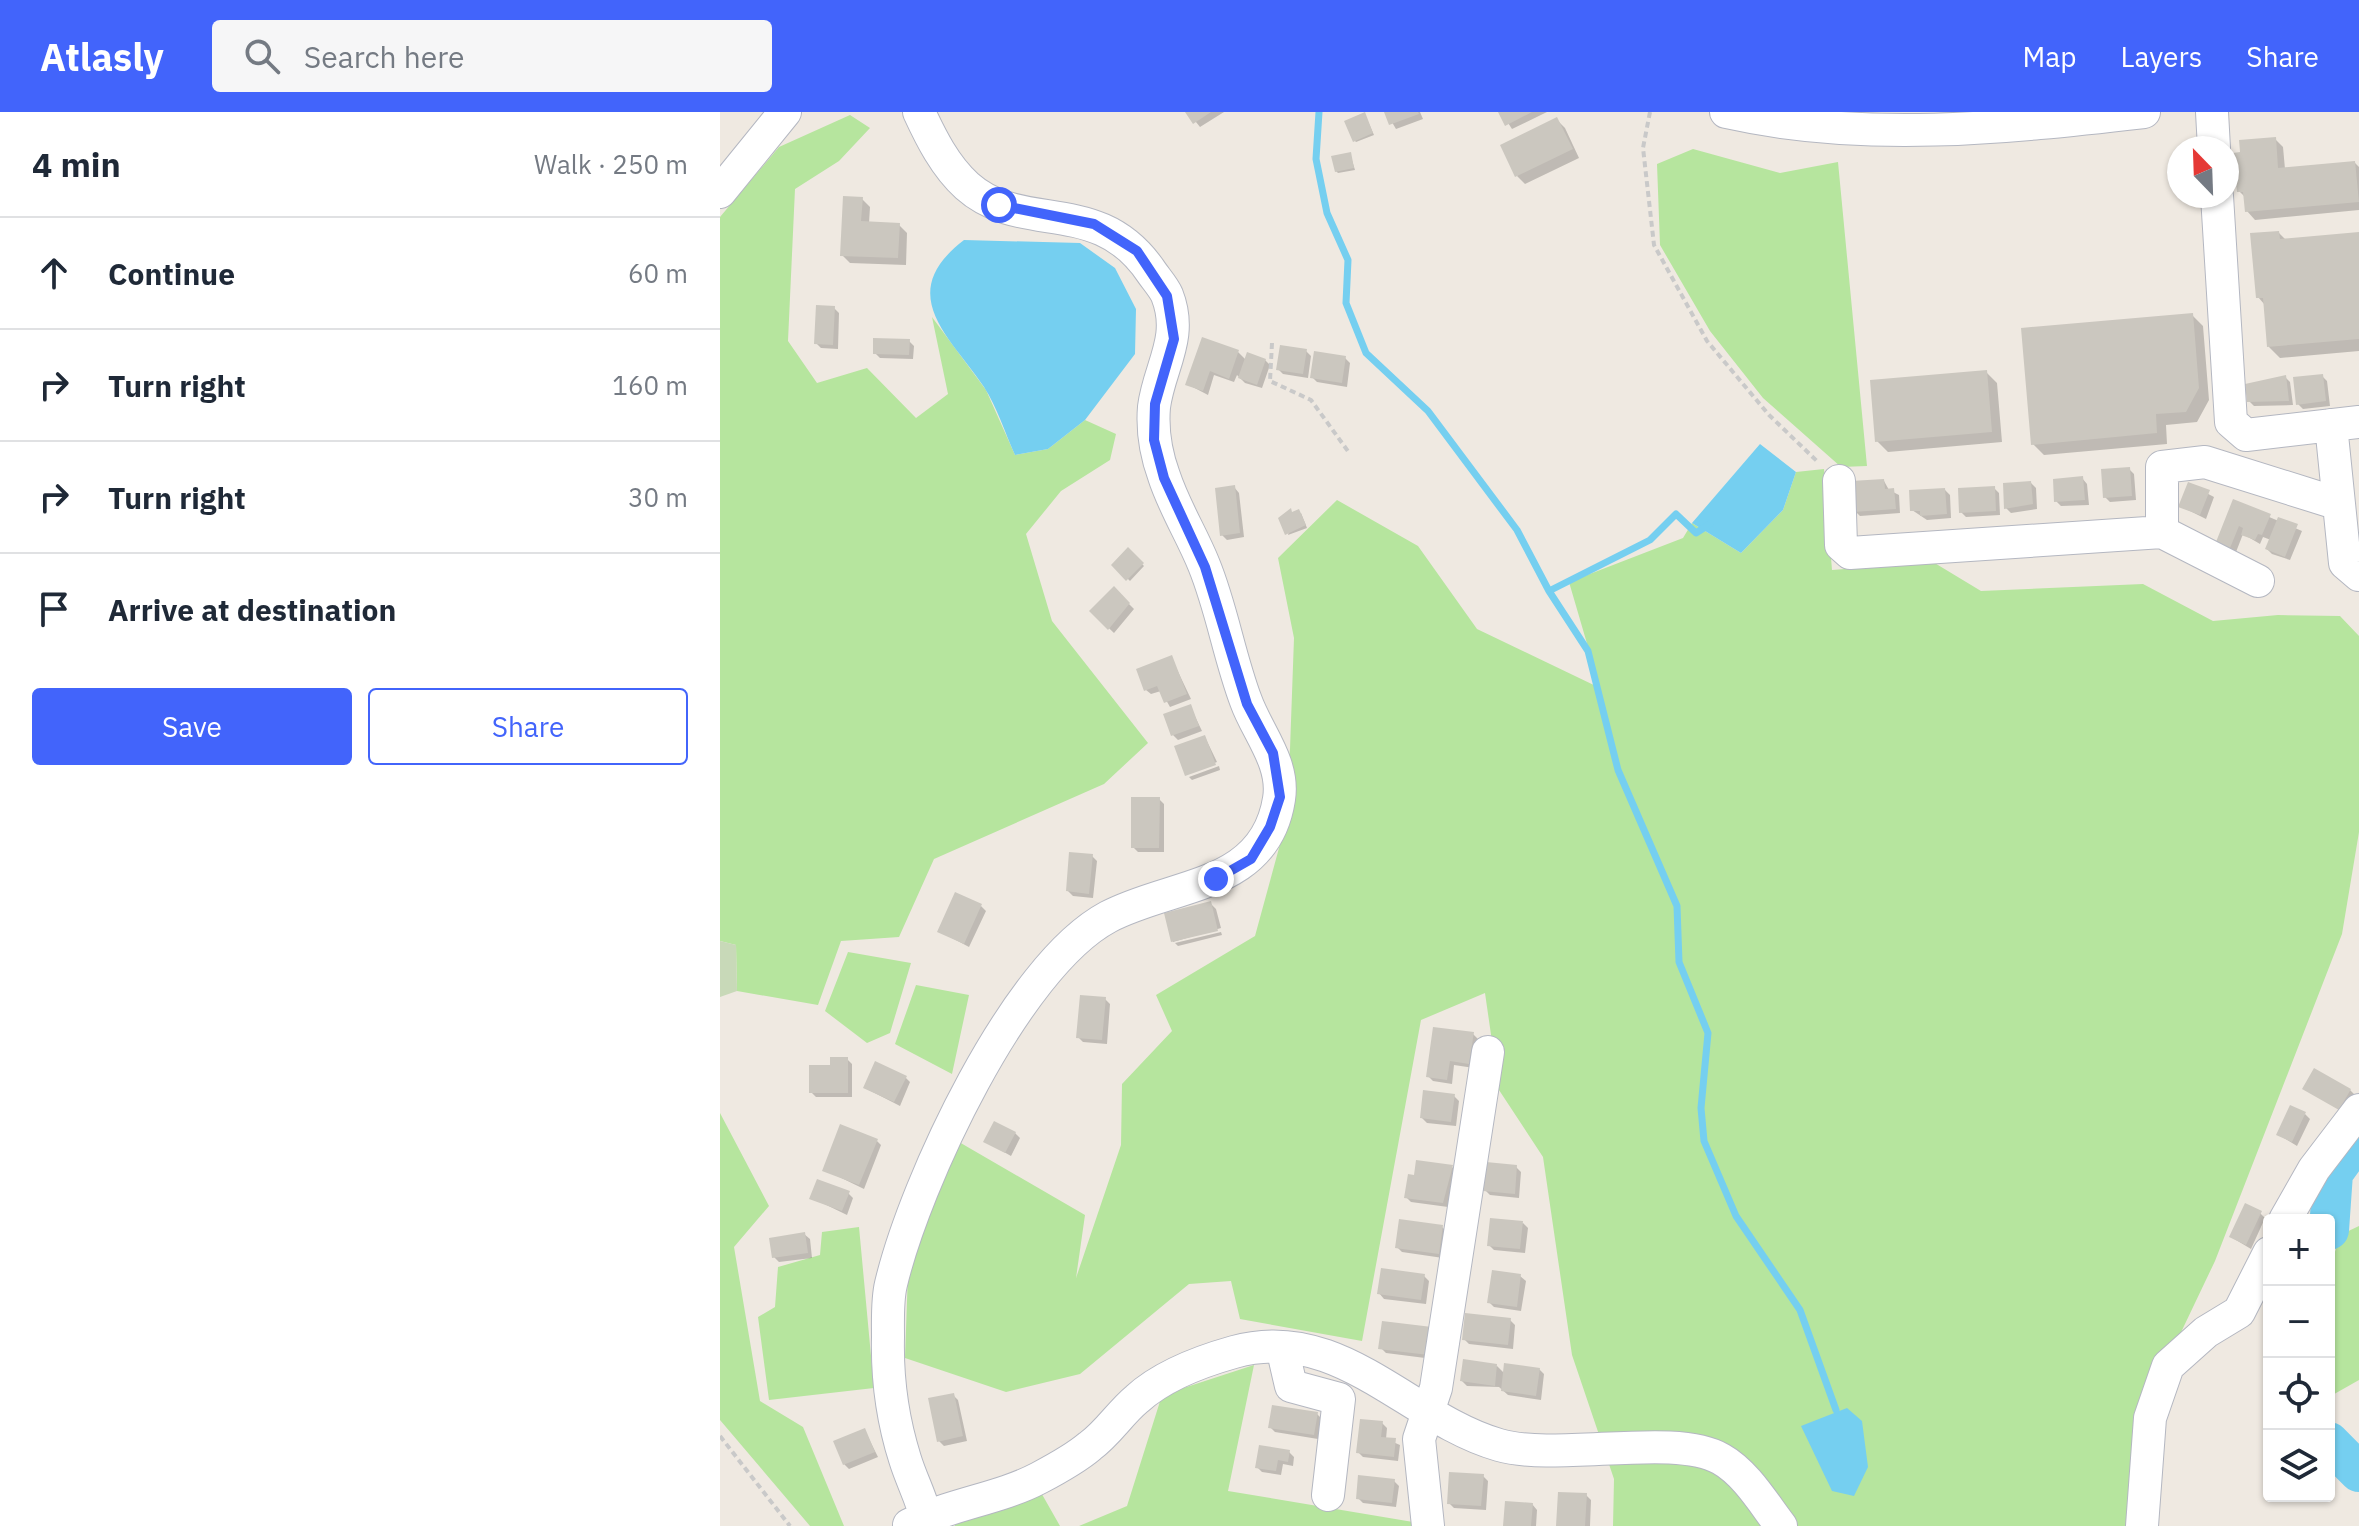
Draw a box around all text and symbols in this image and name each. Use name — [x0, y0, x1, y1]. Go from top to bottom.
search box — [212, 20, 772, 92]
text: Atlasly — [40, 32, 164, 81]
icon: search — [240, 34, 284, 78]
text: Search here — [304, 37, 465, 76]
text: Map — [2022, 38, 2076, 75]
text: Layers — [2120, 38, 2202, 75]
text: Share — [2246, 38, 2319, 75]
north arrow — [2167, 136, 2239, 208]
text: 4 min — [32, 142, 121, 186]
text: Walk · 250 m — [534, 147, 688, 181]
route start — [981, 187, 1017, 223]
icon: ahead — [32, 251, 76, 295]
text: Continue — [108, 254, 235, 293]
text: 60 m — [628, 256, 688, 290]
icon: right — [32, 363, 76, 407]
text: Turn right — [108, 366, 246, 405]
text: 160 m — [612, 368, 688, 402]
icon: right — [32, 475, 76, 519]
text: Turn right — [108, 478, 246, 517]
text: 30 m — [628, 480, 688, 514]
icon: arrive — [32, 587, 76, 631]
text: Arrive at destination — [108, 590, 396, 629]
button: Save — [32, 688, 352, 765]
button: Share — [368, 688, 688, 765]
route end — [1198, 861, 1234, 897]
map controls — [2263, 1214, 2335, 1502]
button: + — [2263, 1214, 2335, 1286]
button: − — [2263, 1286, 2335, 1358]
button: locate — [2263, 1358, 2335, 1430]
button: layers — [2263, 1430, 2335, 1502]

